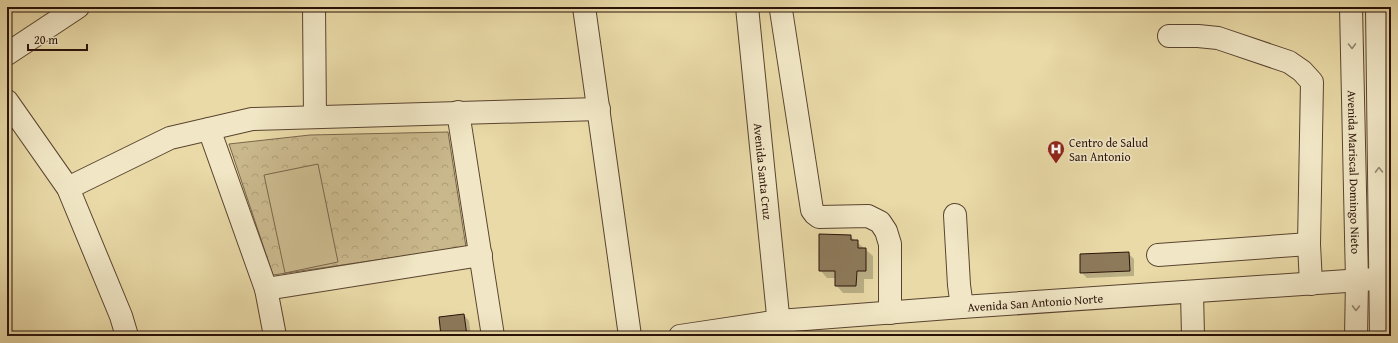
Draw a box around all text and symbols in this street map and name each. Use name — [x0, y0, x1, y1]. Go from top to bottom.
scale bar — [28, 26, 87, 52]
text: 20 m — [34, 31, 58, 48]
one-way arrow — [1348, 43, 1356, 49]
street label: Avenida Mariscal Domingo Nieto — [1344, 90, 1365, 254]
street label: Avenida Santa Cruz — [750, 122, 777, 220]
place label: Centro de Salud San Antonio — [1069, 134, 1149, 165]
hospital icon: Centro de Salud San Antonio — [1046, 139, 1066, 164]
one-way arrow — [1375, 167, 1383, 173]
street label: Avenida San Antonio Norte — [967, 289, 1104, 315]
one-way arrow — [1352, 305, 1360, 311]

